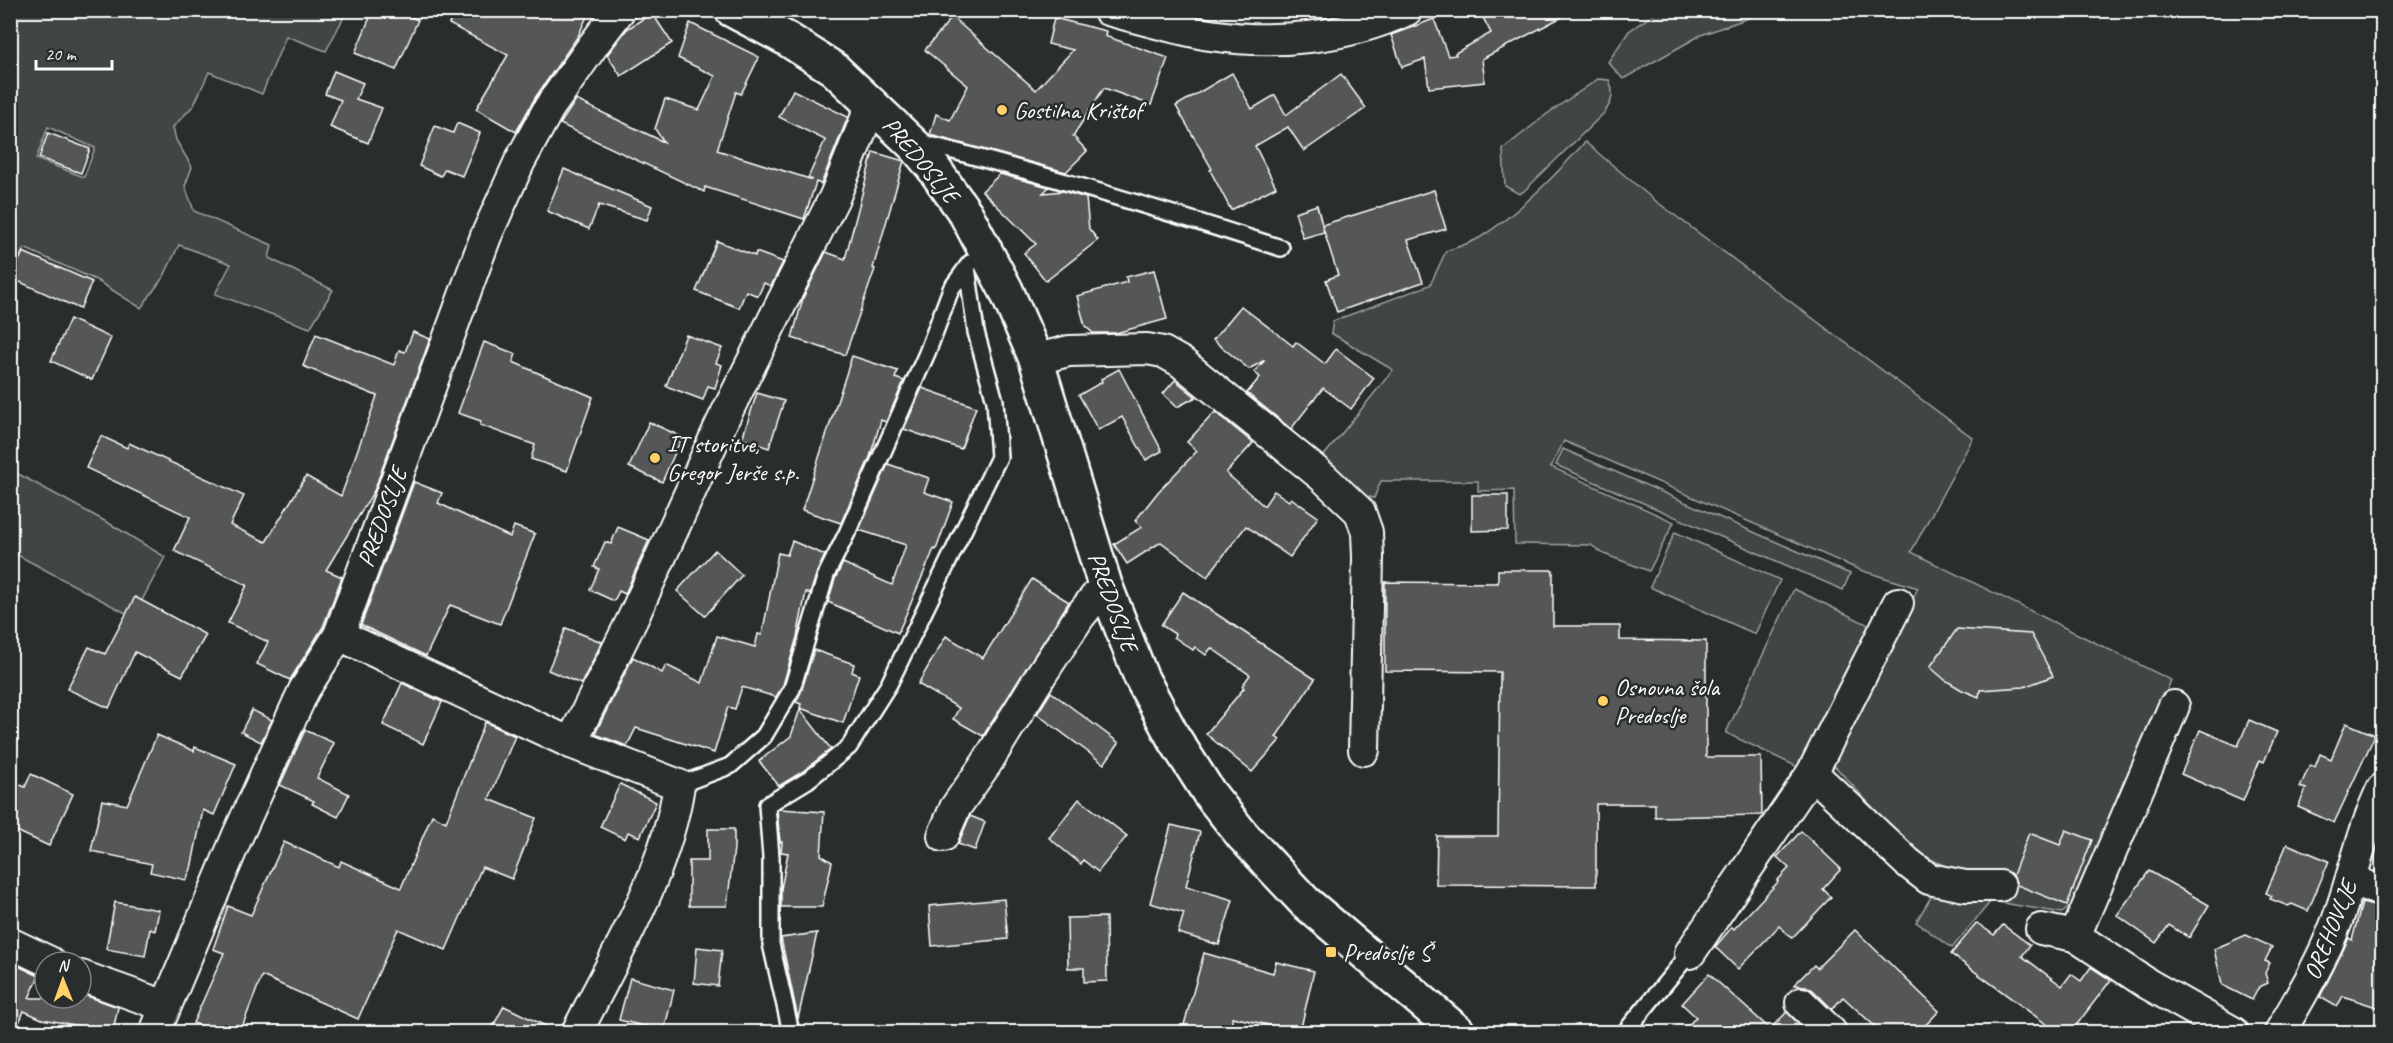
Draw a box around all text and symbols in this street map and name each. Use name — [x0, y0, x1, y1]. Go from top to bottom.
scale bar — [36, 33, 112, 71]
text: 20 m — [45, 43, 78, 65]
place label: Gostilna Krištof — [1014, 95, 1147, 125]
marker: Gostilna Krištof — [995, 103, 1009, 117]
street label: PREDOSLJE — [876, 111, 968, 212]
place label: IT storitve, Gregor Jerše s.p. — [667, 429, 799, 487]
marker: IT storitve, Gregor Jerše s.p. — [648, 451, 662, 465]
street label: PREDOSLJE — [350, 460, 415, 571]
street label: PREDOSLJE — [1081, 548, 1146, 659]
place label: Osnovna šola Predoslje — [1615, 672, 1720, 730]
marker: Osnovna šola Predoslje — [1596, 694, 1610, 708]
street label: OREHOVLJE — [2297, 873, 2365, 984]
place label: Predoslje Š — [1343, 937, 1436, 967]
marker: Predoslje Š — [1324, 945, 1338, 959]
north arrow — [33, 950, 93, 1010]
text: N — [58, 956, 71, 976]

